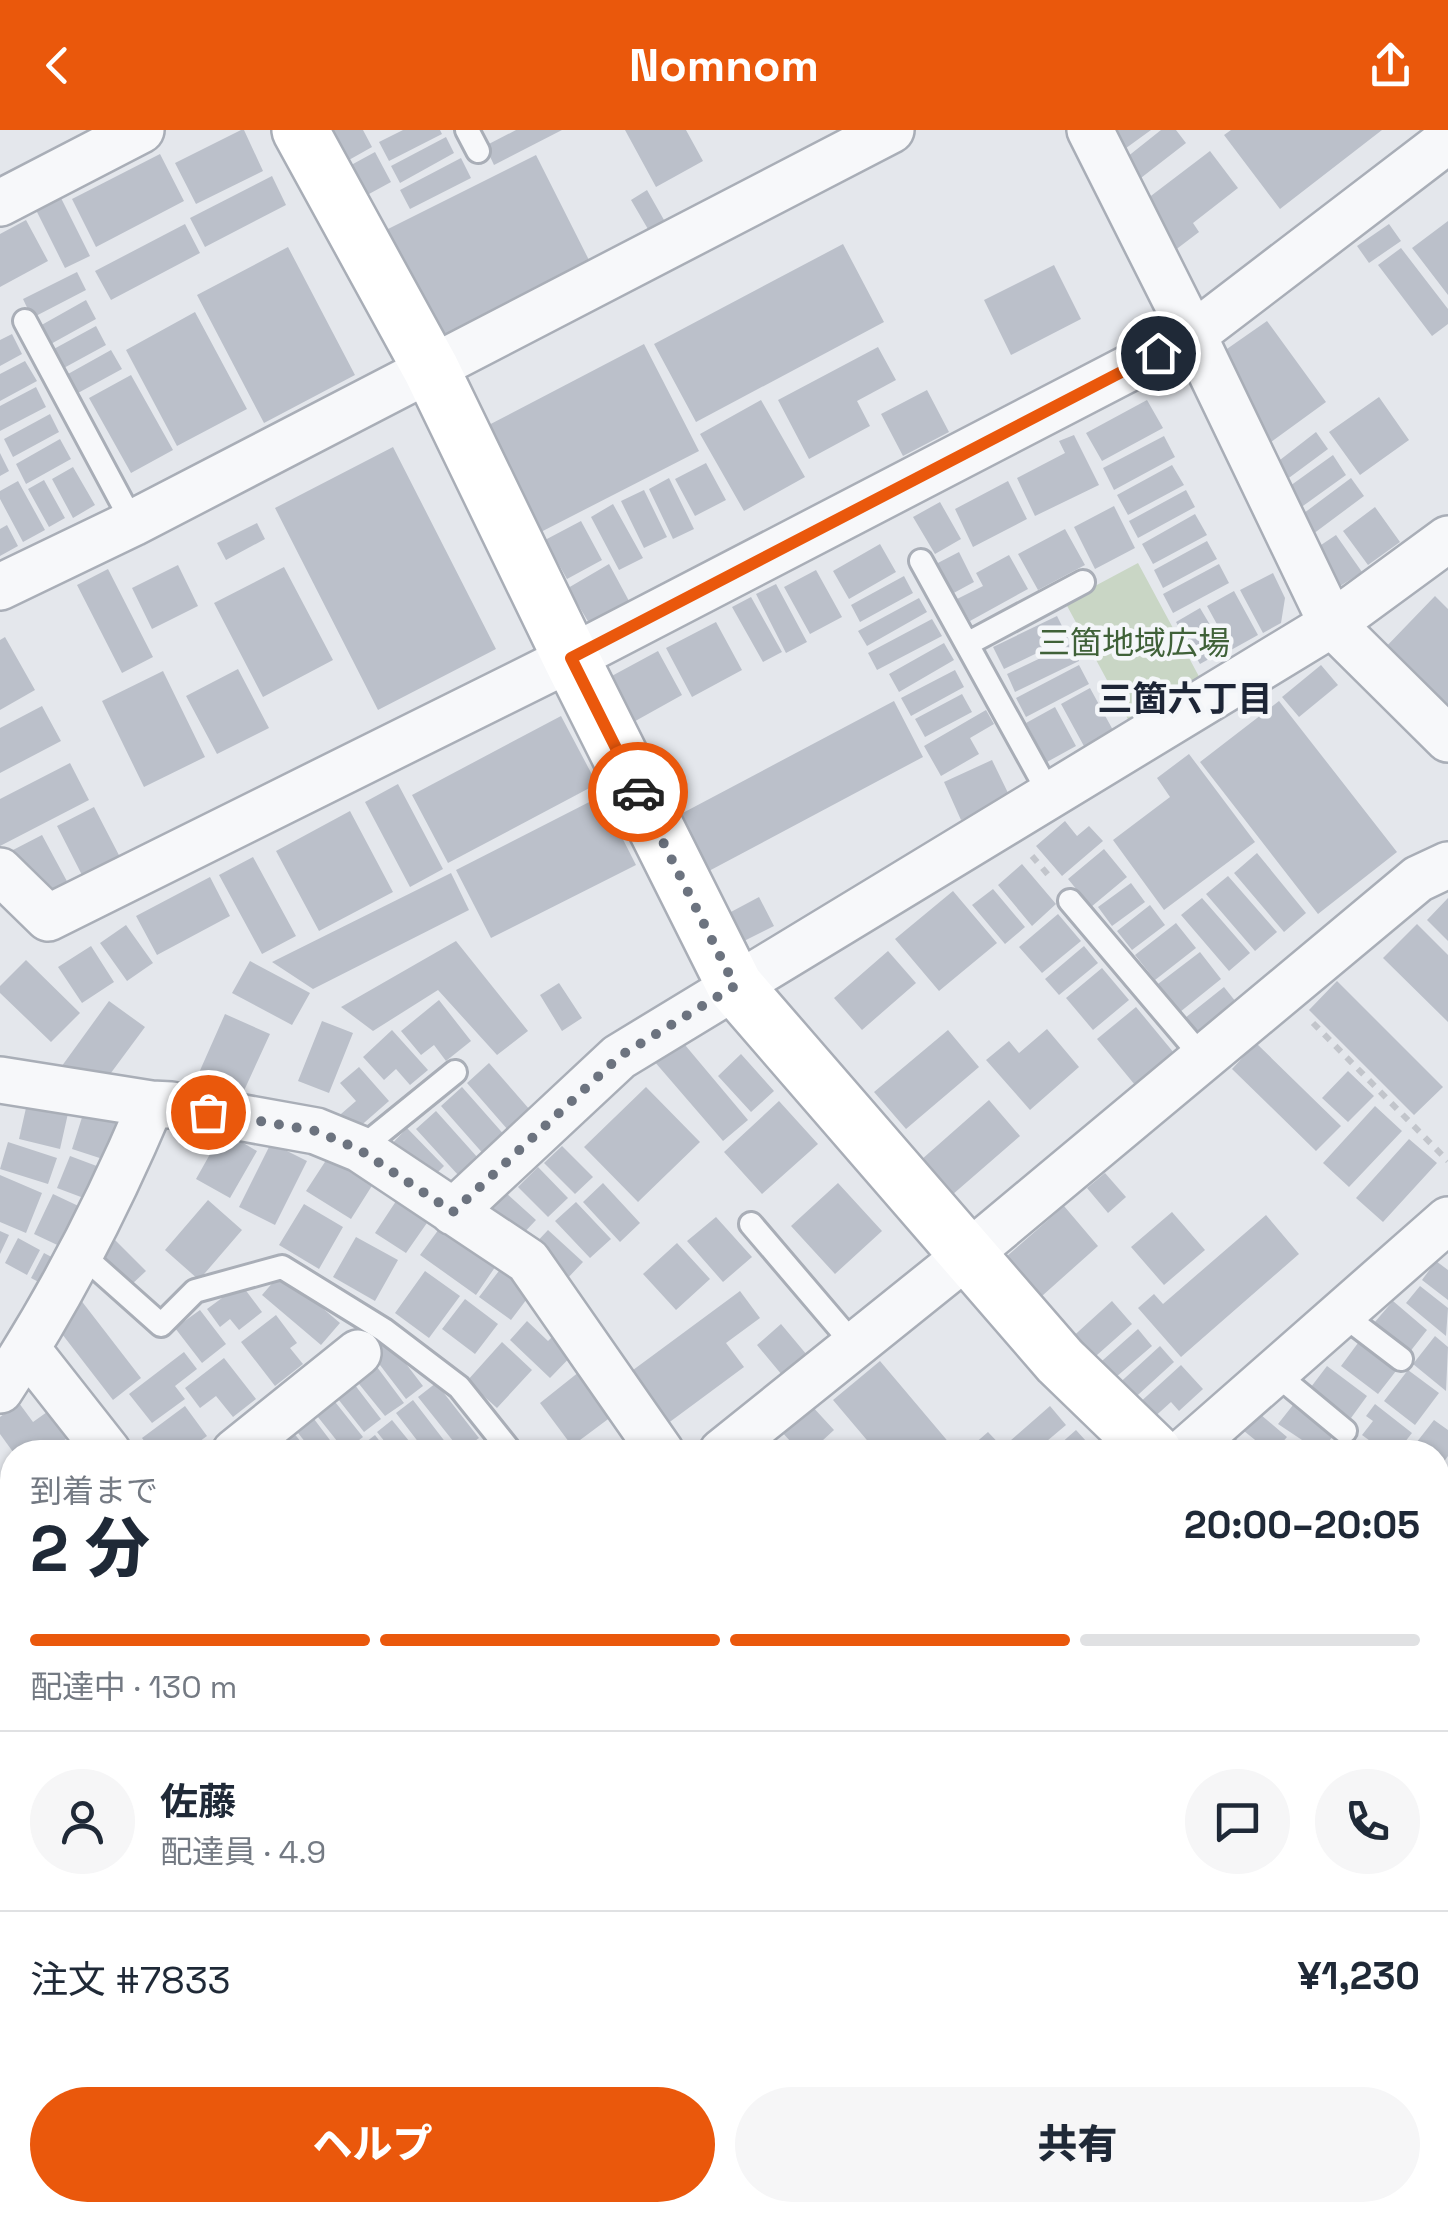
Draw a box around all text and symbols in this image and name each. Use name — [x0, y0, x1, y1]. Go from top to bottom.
text: Nomnom — [629, 37, 819, 94]
icon: back — [30, 38, 85, 93]
icon: share — [1363, 38, 1418, 93]
pin — [1116, 311, 1201, 396]
icon: home — [1131, 326, 1186, 381]
park label: 三箇地域広場 — [1038, 623, 1230, 663]
district label: 三箇六丁目 — [1097, 677, 1273, 721]
courier — [588, 742, 688, 842]
icon: car — [611, 765, 666, 820]
pin — [166, 1070, 251, 1155]
icon: bag — [181, 1085, 236, 1140]
text: 到着まで — [30, 1471, 158, 1511]
text: 20:00–20:05 — [1184, 1501, 1420, 1549]
text: 2 分 — [30, 1507, 150, 1590]
text: 配達中 · 130 m — [30, 1667, 237, 1707]
button: person — [30, 1769, 135, 1874]
button: chat — [1185, 1769, 1290, 1874]
button: phone — [1315, 1769, 1420, 1874]
text: 佐藤 — [160, 1778, 236, 1826]
text: 配達員 · 4.9 — [160, 1832, 326, 1872]
text: ¥1,230 — [1298, 1952, 1420, 2000]
text: 注文 #7833 — [30, 1956, 231, 2004]
button: ヘルプ — [30, 2087, 715, 2202]
button: 共有 — [735, 2087, 1420, 2202]

